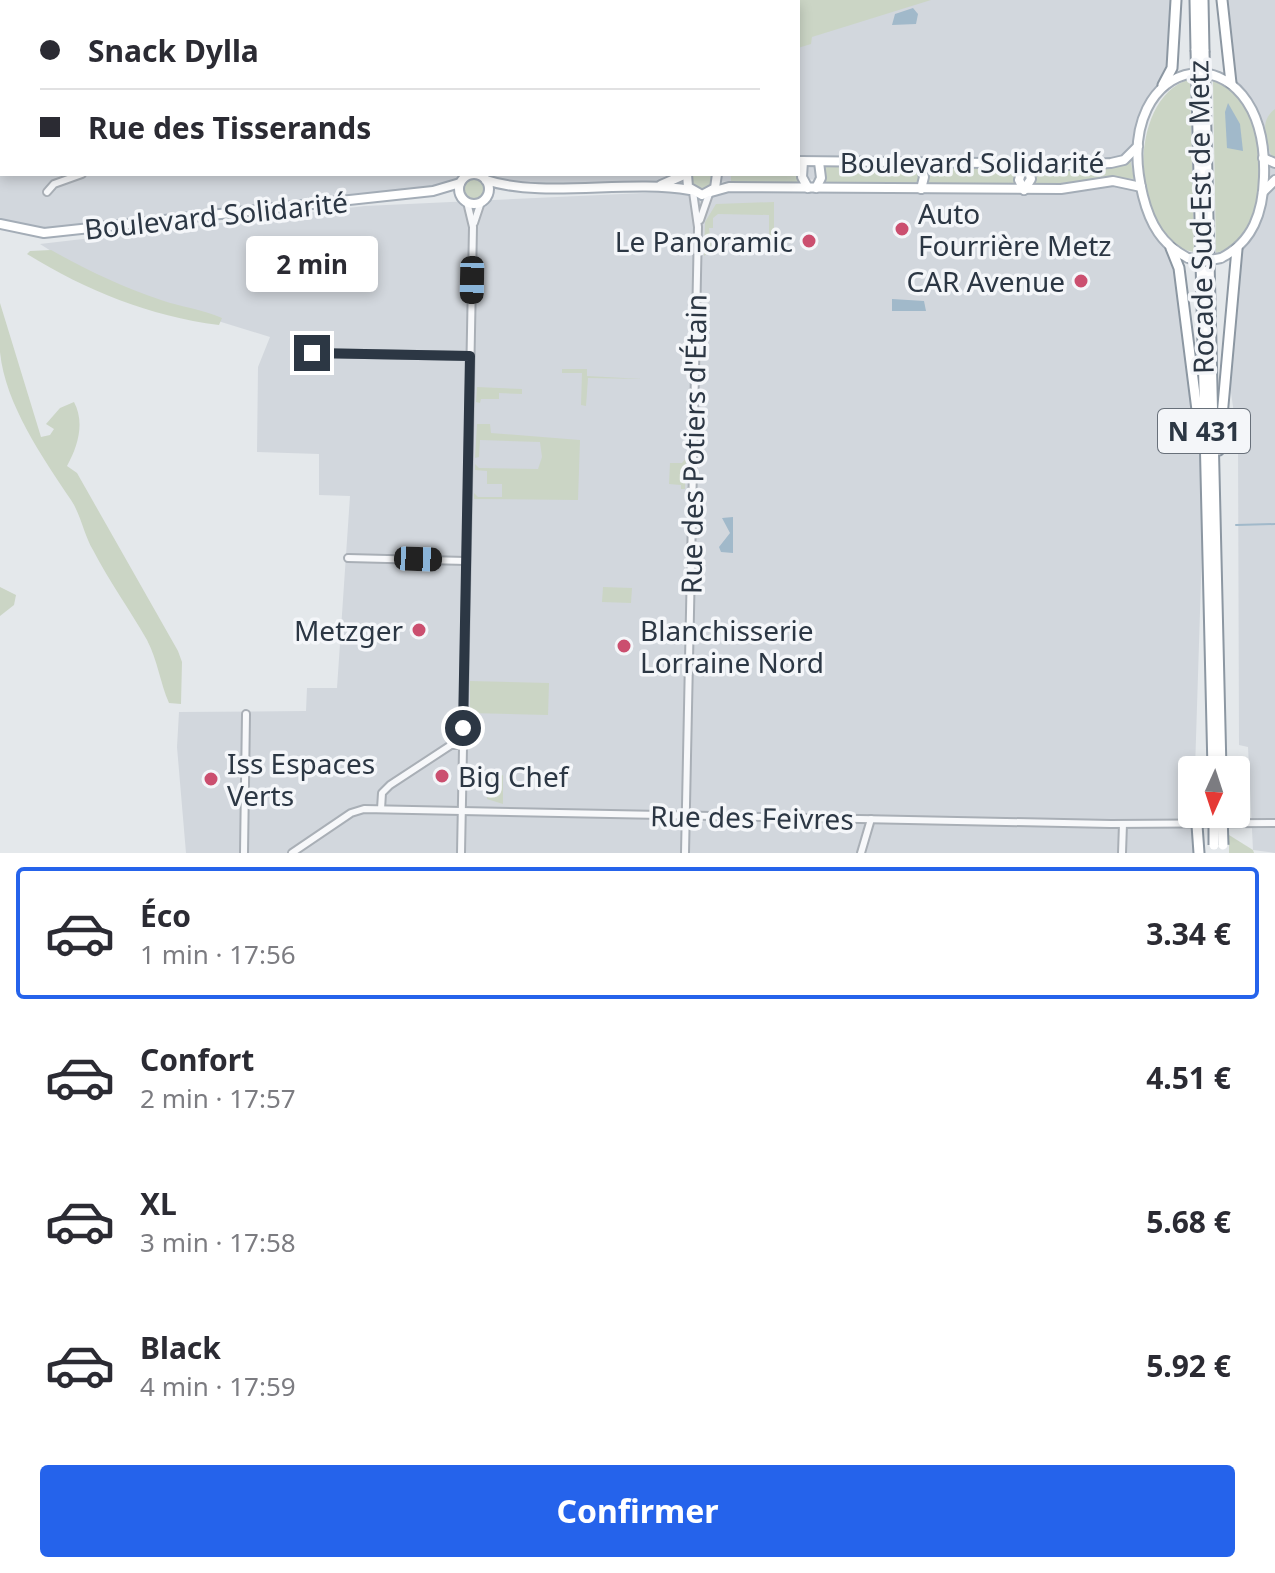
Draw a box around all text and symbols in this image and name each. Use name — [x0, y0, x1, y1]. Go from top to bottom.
text: Snack Dylla — [88, 30, 259, 71]
street label: Rocade Sud-Est de Metz — [1178, 60, 1222, 374]
text: Rue des Tisserands — [88, 107, 371, 148]
street label: Boulevard Solidarité — [840, 143, 1104, 181]
street label: Boulevard Solidarité — [82, 182, 350, 248]
place label: Auto Fourrière Metz — [918, 194, 1111, 264]
marker: Auto Fourrière Metz — [893, 220, 911, 238]
place label: Le Panoramic — [615, 222, 793, 260]
marker: Le Panoramic — [800, 232, 818, 250]
callout: 2 min — [246, 237, 378, 293]
text: 2 min — [276, 246, 348, 282]
car — [460, 256, 484, 304]
place label: CAR Avenue — [906, 262, 1065, 300]
marker: CAR Avenue — [1072, 272, 1090, 290]
street label: Rue des Potiers d'Étain — [671, 294, 715, 594]
route end — [294, 335, 330, 371]
road number: N 431 — [1158, 409, 1250, 453]
car — [394, 546, 442, 572]
place label: Metzger — [294, 611, 403, 649]
place label: Blanchisserie Lorraine Nord — [640, 611, 824, 681]
marker: Metzger — [410, 621, 428, 639]
marker: Blanchisserie Lorraine Nord — [615, 637, 633, 655]
route start — [445, 710, 481, 746]
place label: Iss Espaces Verts — [227, 744, 375, 814]
north arrow — [1178, 756, 1250, 828]
map controls — [1178, 756, 1250, 828]
place label: Big Chef — [458, 757, 570, 795]
marker: Big Chef — [433, 767, 451, 785]
marker: Iss Espaces Verts — [202, 770, 220, 788]
street label: Rue des Feivres — [650, 796, 854, 838]
text: Éco — [140, 895, 191, 936]
icon: car — [44, 897, 116, 969]
text: 3.34 € — [1146, 913, 1231, 954]
text: 1 min · 17:56 — [140, 936, 296, 972]
text: Confort — [140, 1039, 254, 1080]
icon: car — [44, 1041, 116, 1113]
text: 4.51 € — [1146, 1057, 1231, 1098]
text: 2 min · 17:57 — [140, 1080, 296, 1116]
text: XL — [140, 1183, 177, 1224]
icon: car — [44, 1185, 116, 1257]
text: 5.68 € — [1146, 1201, 1231, 1242]
text: 3 min · 17:58 — [140, 1224, 296, 1260]
text: Black — [140, 1327, 221, 1368]
icon: car — [44, 1329, 116, 1401]
text: 5.92 € — [1146, 1345, 1231, 1386]
text: 4 min · 17:59 — [140, 1368, 296, 1404]
button: Confirmer — [40, 1465, 1235, 1557]

